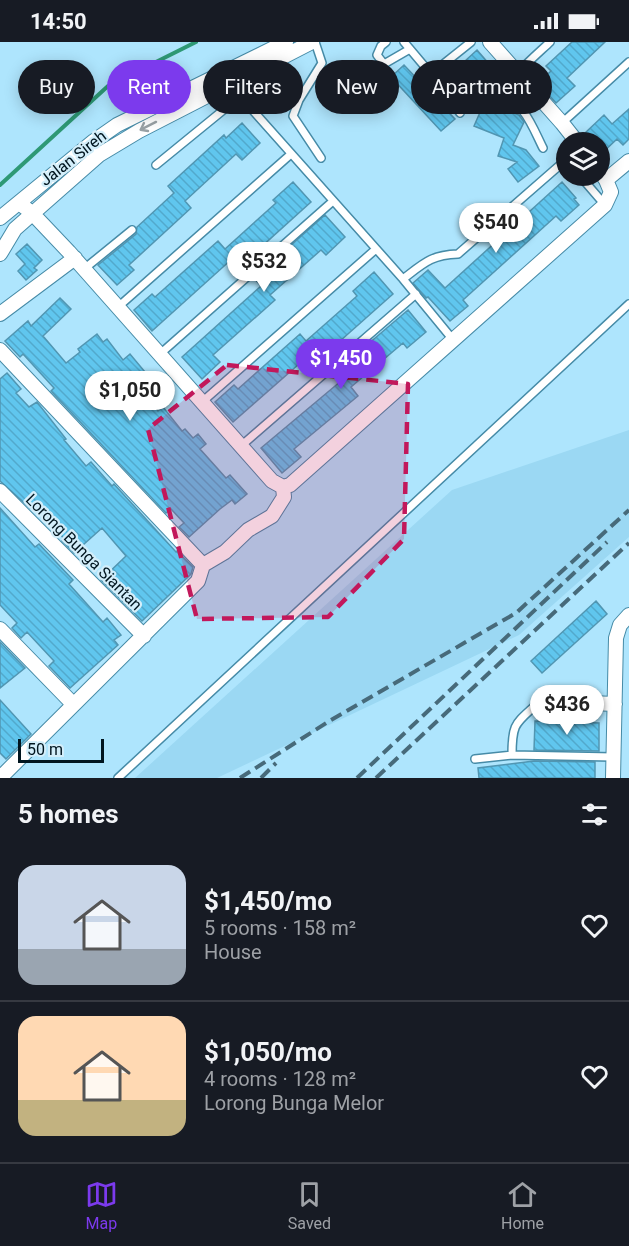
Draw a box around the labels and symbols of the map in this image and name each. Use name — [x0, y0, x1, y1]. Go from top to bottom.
one-way arrow — [140, 120, 157, 132]
street label: Jalan Sireh — [36, 126, 110, 190]
pin: $540 — [460, 203, 532, 254]
pin: $532 — [228, 242, 300, 293]
pin: $1,450 — [292, 339, 390, 390]
pin: $1,050 — [81, 371, 179, 422]
street label: Lorong Bunga Siantan — [22, 490, 146, 614]
pin: $436 — [531, 685, 603, 736]
scale bar — [18, 736, 104, 764]

